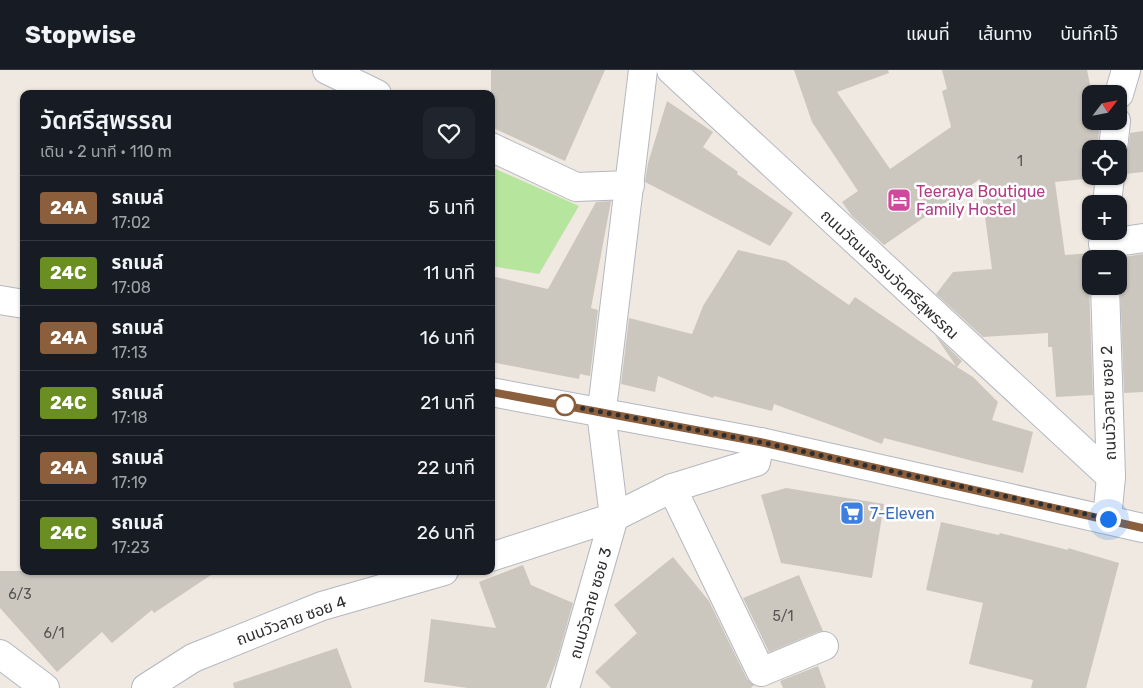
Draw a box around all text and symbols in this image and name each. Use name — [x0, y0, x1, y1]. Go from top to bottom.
text: Stopwise — [25, 21, 136, 49]
text: แผนที่ — [906, 23, 950, 45]
text: เส้นทาง — [978, 23, 1032, 45]
text: บันทึกไว้ — [1060, 23, 1118, 45]
north arrow — [1082, 85, 1128, 130]
map controls — [1082, 85, 1127, 295]
text: วัดศรีสุพรรณ — [40, 107, 173, 135]
button: heart — [423, 107, 475, 159]
button: locate — [1082, 140, 1127, 185]
text: เดิน · 2 นาที · 110 m — [40, 142, 172, 161]
house number: 1 — [1017, 153, 1023, 170]
place label: Teeraya Boutique Family Hostel — [916, 182, 1045, 219]
text: รถเมล์ — [112, 186, 164, 209]
hotel icon: Teeraya Boutique Family Hostel — [886, 187, 912, 213]
button: + — [1082, 195, 1127, 240]
text: 5 นาที — [428, 196, 475, 219]
text: 24A — [50, 197, 87, 219]
street label: ถนนวัฒนธรรมวัดศรีสุพรรณ — [817, 206, 963, 343]
text: 17:02 — [112, 213, 151, 232]
button: − — [1082, 250, 1127, 295]
text: รถเมล์ — [112, 251, 163, 274]
text: 11 นาที — [423, 261, 475, 284]
text: 24C — [50, 262, 87, 284]
text: 17:08 — [112, 278, 151, 297]
text: รถเมล์ — [112, 316, 164, 339]
text: 16 นาที — [420, 326, 475, 349]
text: 24A — [50, 327, 87, 349]
text: 17:13 — [112, 343, 147, 362]
street label: ถนนวัวลาย ซอย 2 — [1097, 345, 1120, 461]
text: รถเมล์ — [112, 381, 163, 404]
text: 21 นาที — [420, 391, 475, 414]
text: 24C — [50, 392, 87, 414]
unlabelled marker — [554, 394, 576, 416]
text: 17:18 — [112, 408, 148, 427]
text: รถเมล์ — [112, 446, 164, 469]
text: 22 นาที — [417, 456, 475, 479]
text: 24A — [50, 457, 87, 479]
text: 17:19 — [112, 473, 147, 492]
supermarket icon: 7-Eleven — [839, 500, 865, 526]
place label: 7-Eleven — [870, 504, 935, 523]
your location — [1096, 507, 1121, 532]
text: รถเมล์ — [112, 511, 163, 534]
text: 26 นาที — [417, 521, 475, 544]
text: 24C — [50, 522, 87, 544]
text: 17:23 — [112, 538, 150, 557]
street label: ถนนวัวลาย ซอย 3 — [565, 545, 615, 661]
house number: 6/3 — [8, 586, 32, 603]
street label: ถนนวัวลาย ซอย 4 — [234, 592, 349, 649]
house number: 5/1 — [773, 608, 793, 625]
house number: 6/1 — [43, 625, 65, 642]

